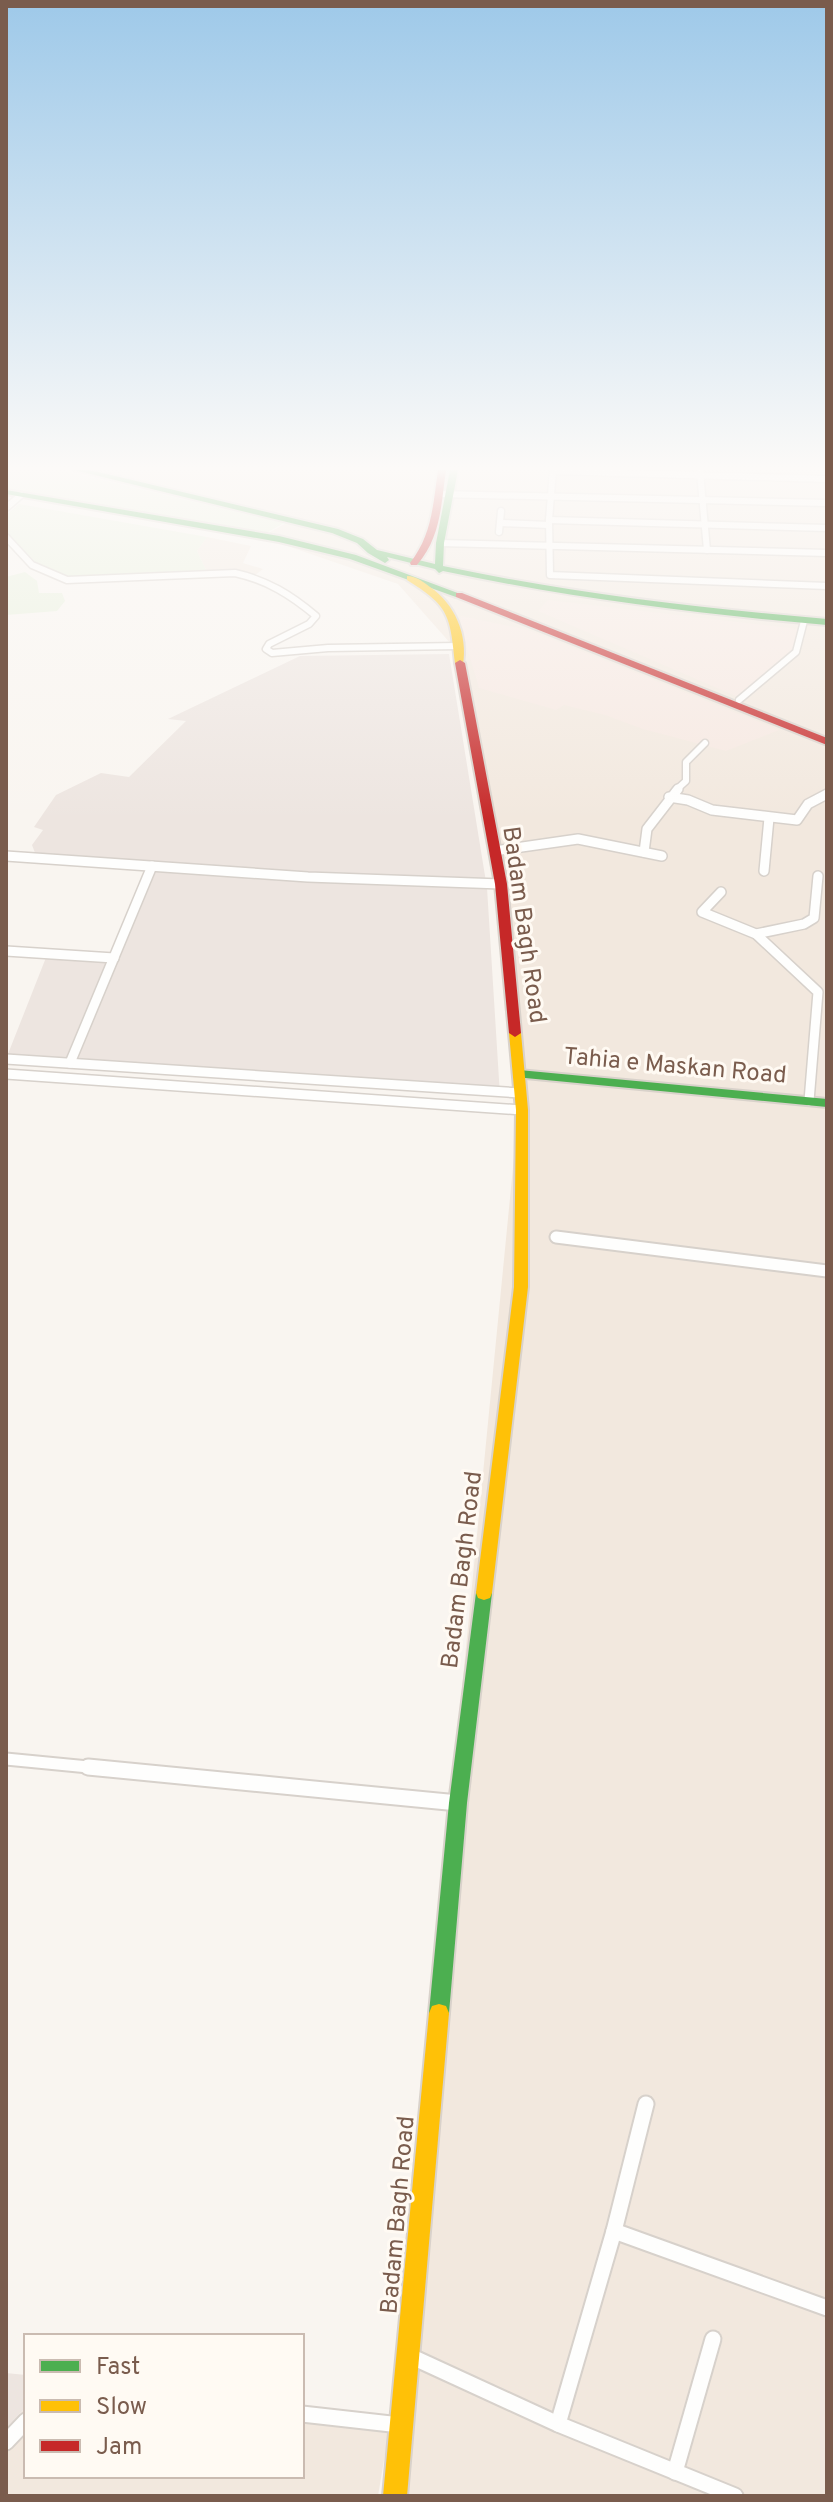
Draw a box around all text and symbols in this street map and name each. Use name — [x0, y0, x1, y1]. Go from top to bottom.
street label: Badam Bagh Road — [494, 825, 552, 1025]
street label: Tahia e Maskan Road — [562, 1042, 788, 1092]
street label: Badam Bagh Road — [436, 1470, 490, 1670]
street label: Badam Bagh Road — [375, 2115, 423, 2315]
legend — [24, 2334, 304, 2478]
text: Fast — [96, 2353, 140, 2383]
text: Slow — [96, 2393, 147, 2423]
text: Jam — [96, 2433, 142, 2463]

